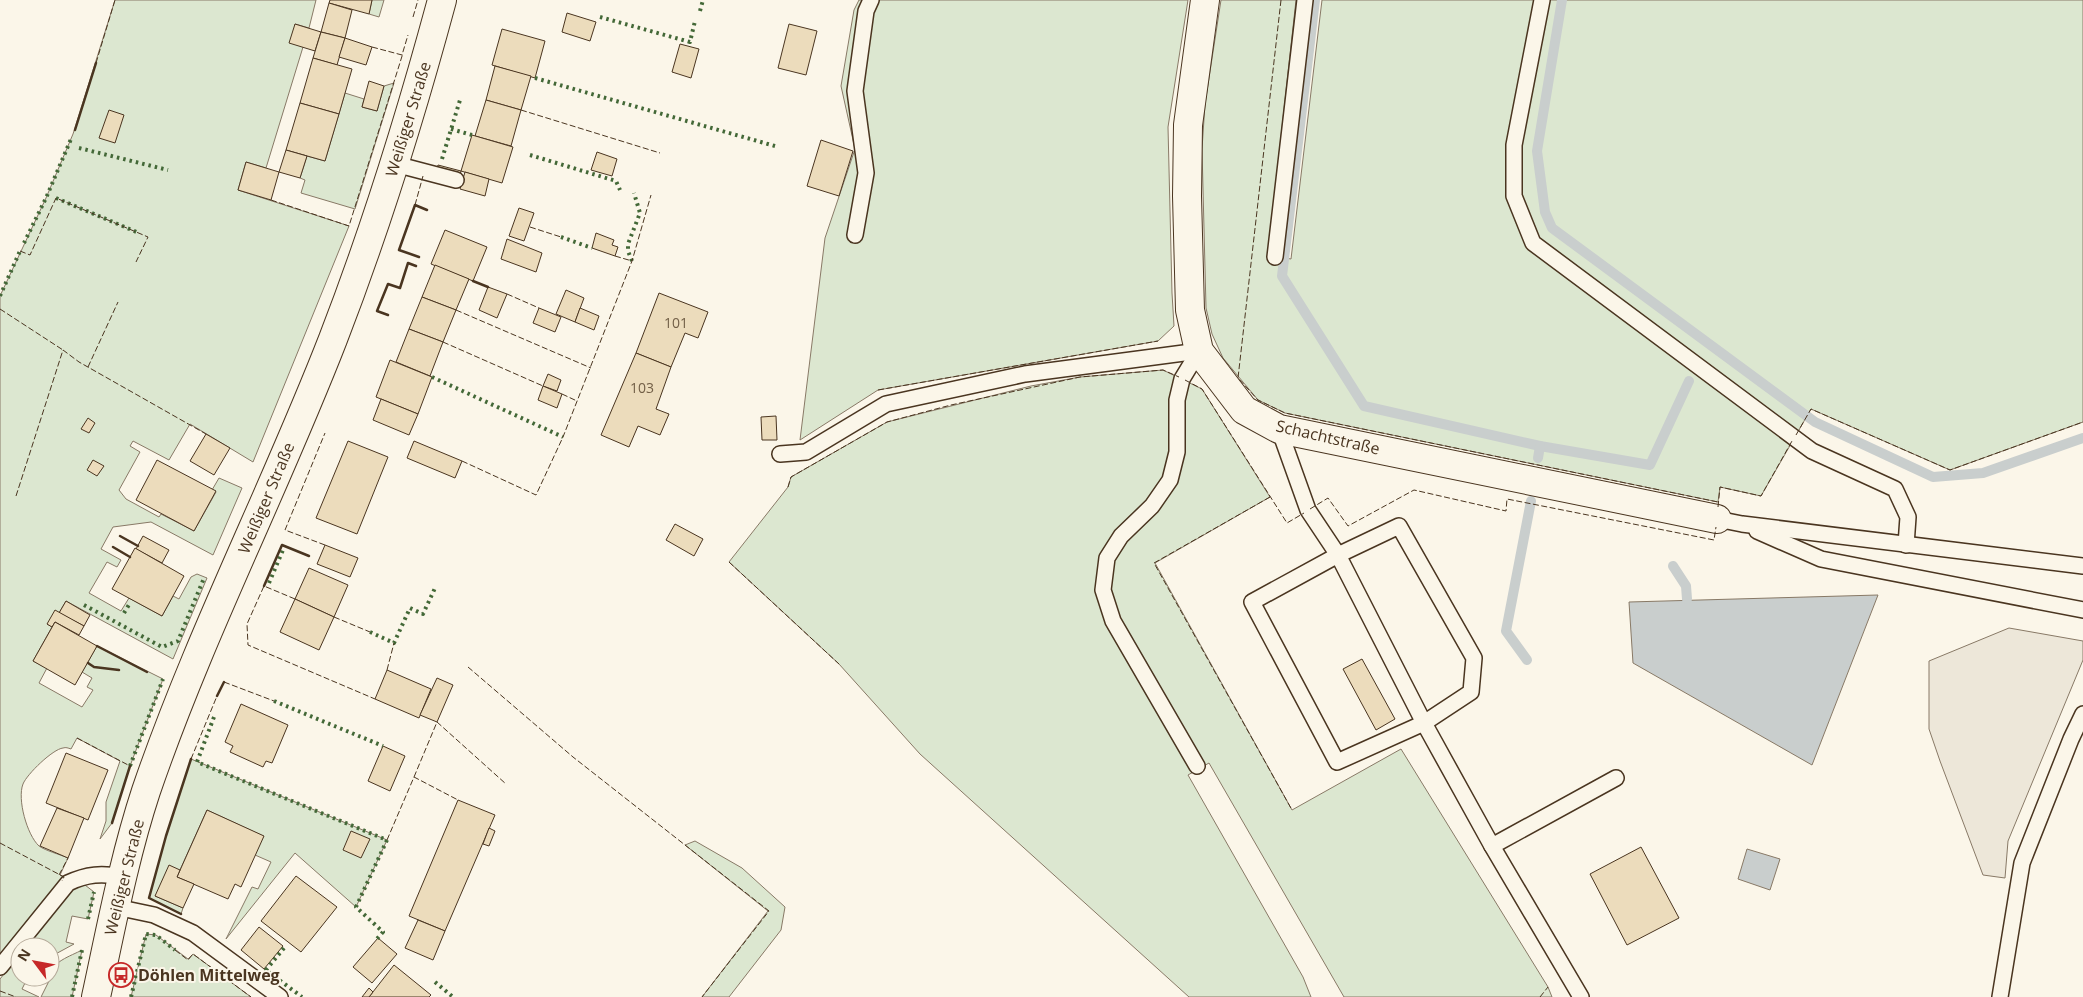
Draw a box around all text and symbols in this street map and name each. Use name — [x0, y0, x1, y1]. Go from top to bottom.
street label: Weißiger Straße — [380, 59, 436, 179]
house number: 101 — [664, 313, 688, 332]
house number: 103 — [630, 378, 654, 397]
street label: Schachtstraße — [1274, 414, 1382, 460]
street label: Weißiger Straße — [233, 439, 299, 557]
street label: Weißiger Straße — [99, 817, 149, 937]
north arrow — [10, 937, 60, 987]
text: N — [12, 945, 35, 965]
bus stop icon: Döhlen Mittelweg — [108, 962, 134, 988]
place label: Döhlen Mittelweg — [138, 964, 280, 986]

